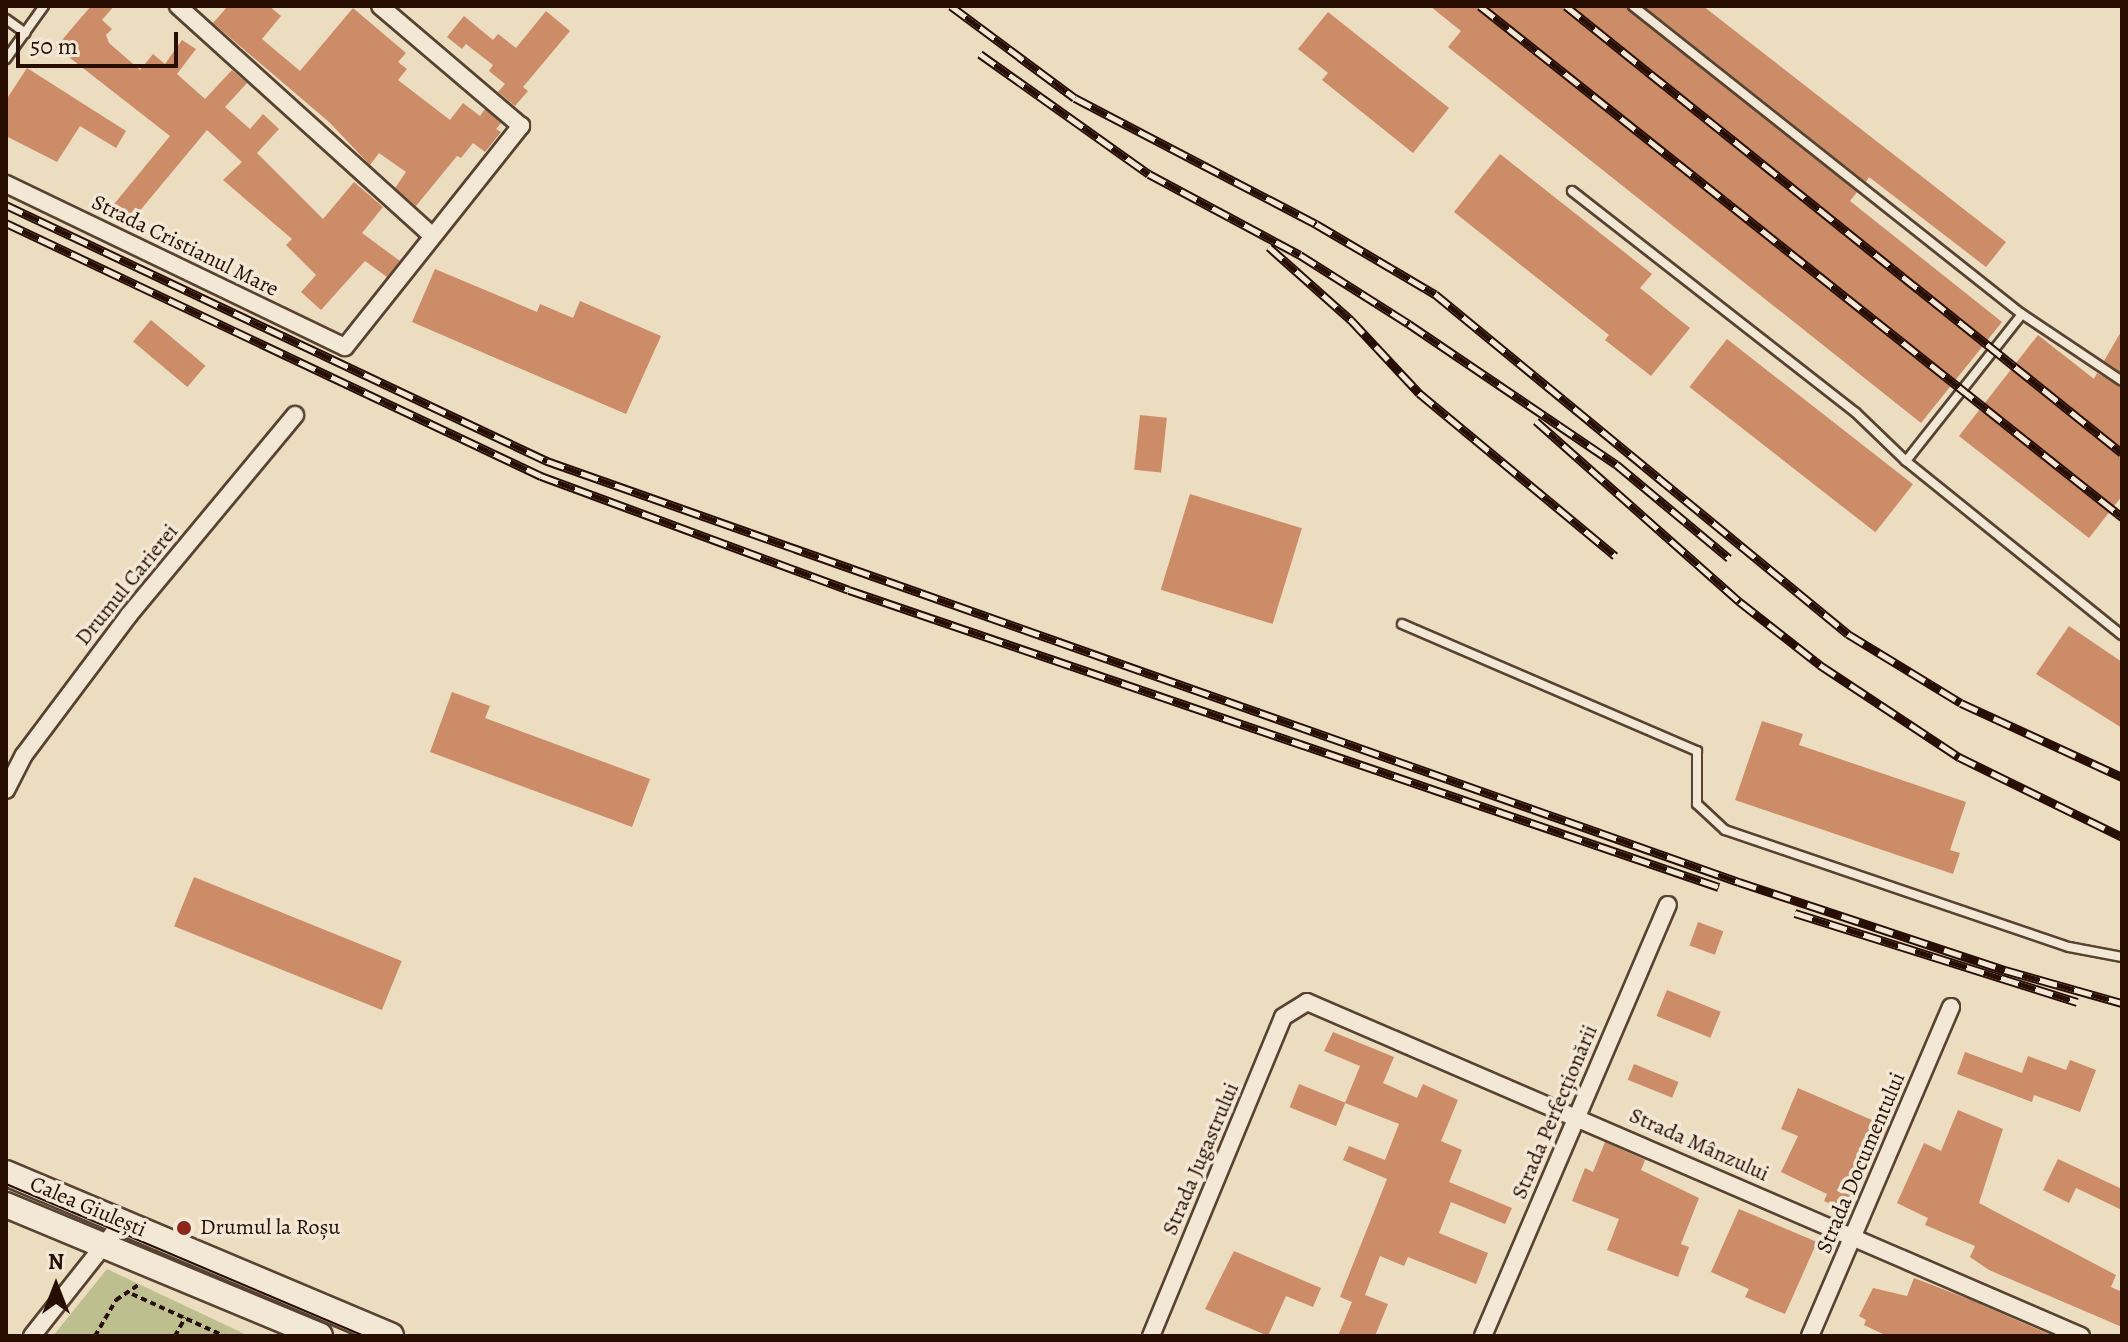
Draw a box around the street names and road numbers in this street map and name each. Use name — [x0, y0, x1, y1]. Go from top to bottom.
street label: Strada Cristianul Mare — [87, 189, 283, 303]
street label: Drumul Carierei — [70, 519, 184, 651]
street label: Strada Perfecționării — [1506, 1021, 1604, 1203]
street label: Strada Documentului — [1811, 1068, 1911, 1258]
street label: Strada Jugastrului — [1157, 1079, 1245, 1239]
street label: Strada Mânzului — [1625, 1102, 1773, 1188]
street label: Calea Giulești — [26, 1171, 150, 1243]

